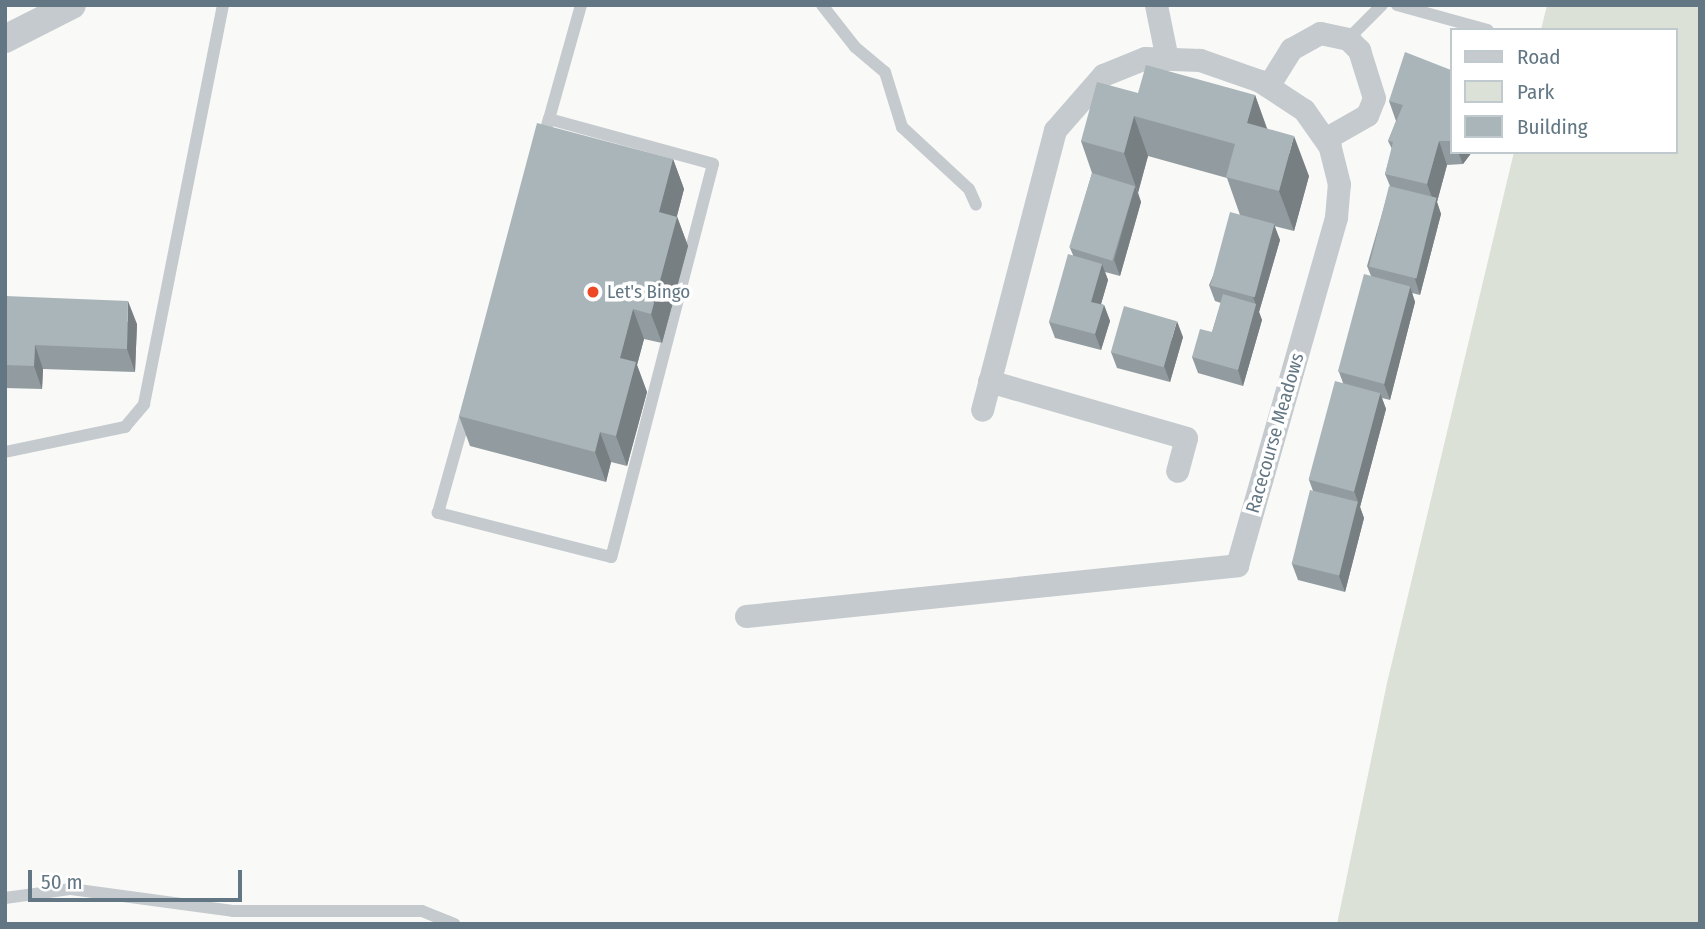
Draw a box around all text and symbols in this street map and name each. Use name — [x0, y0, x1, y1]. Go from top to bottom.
legend — [1450, 28, 1677, 154]
text: Road — [1517, 44, 1561, 70]
text: Park — [1517, 79, 1554, 105]
text: Building — [1517, 114, 1588, 140]
place label: Let's Bingo — [607, 281, 690, 303]
marker: Let's Bingo — [585, 284, 601, 300]
street label: Racecourse Meadows — [1241, 350, 1309, 516]
scale bar — [32, 856, 245, 900]
text: 50 m — [41, 869, 83, 895]

